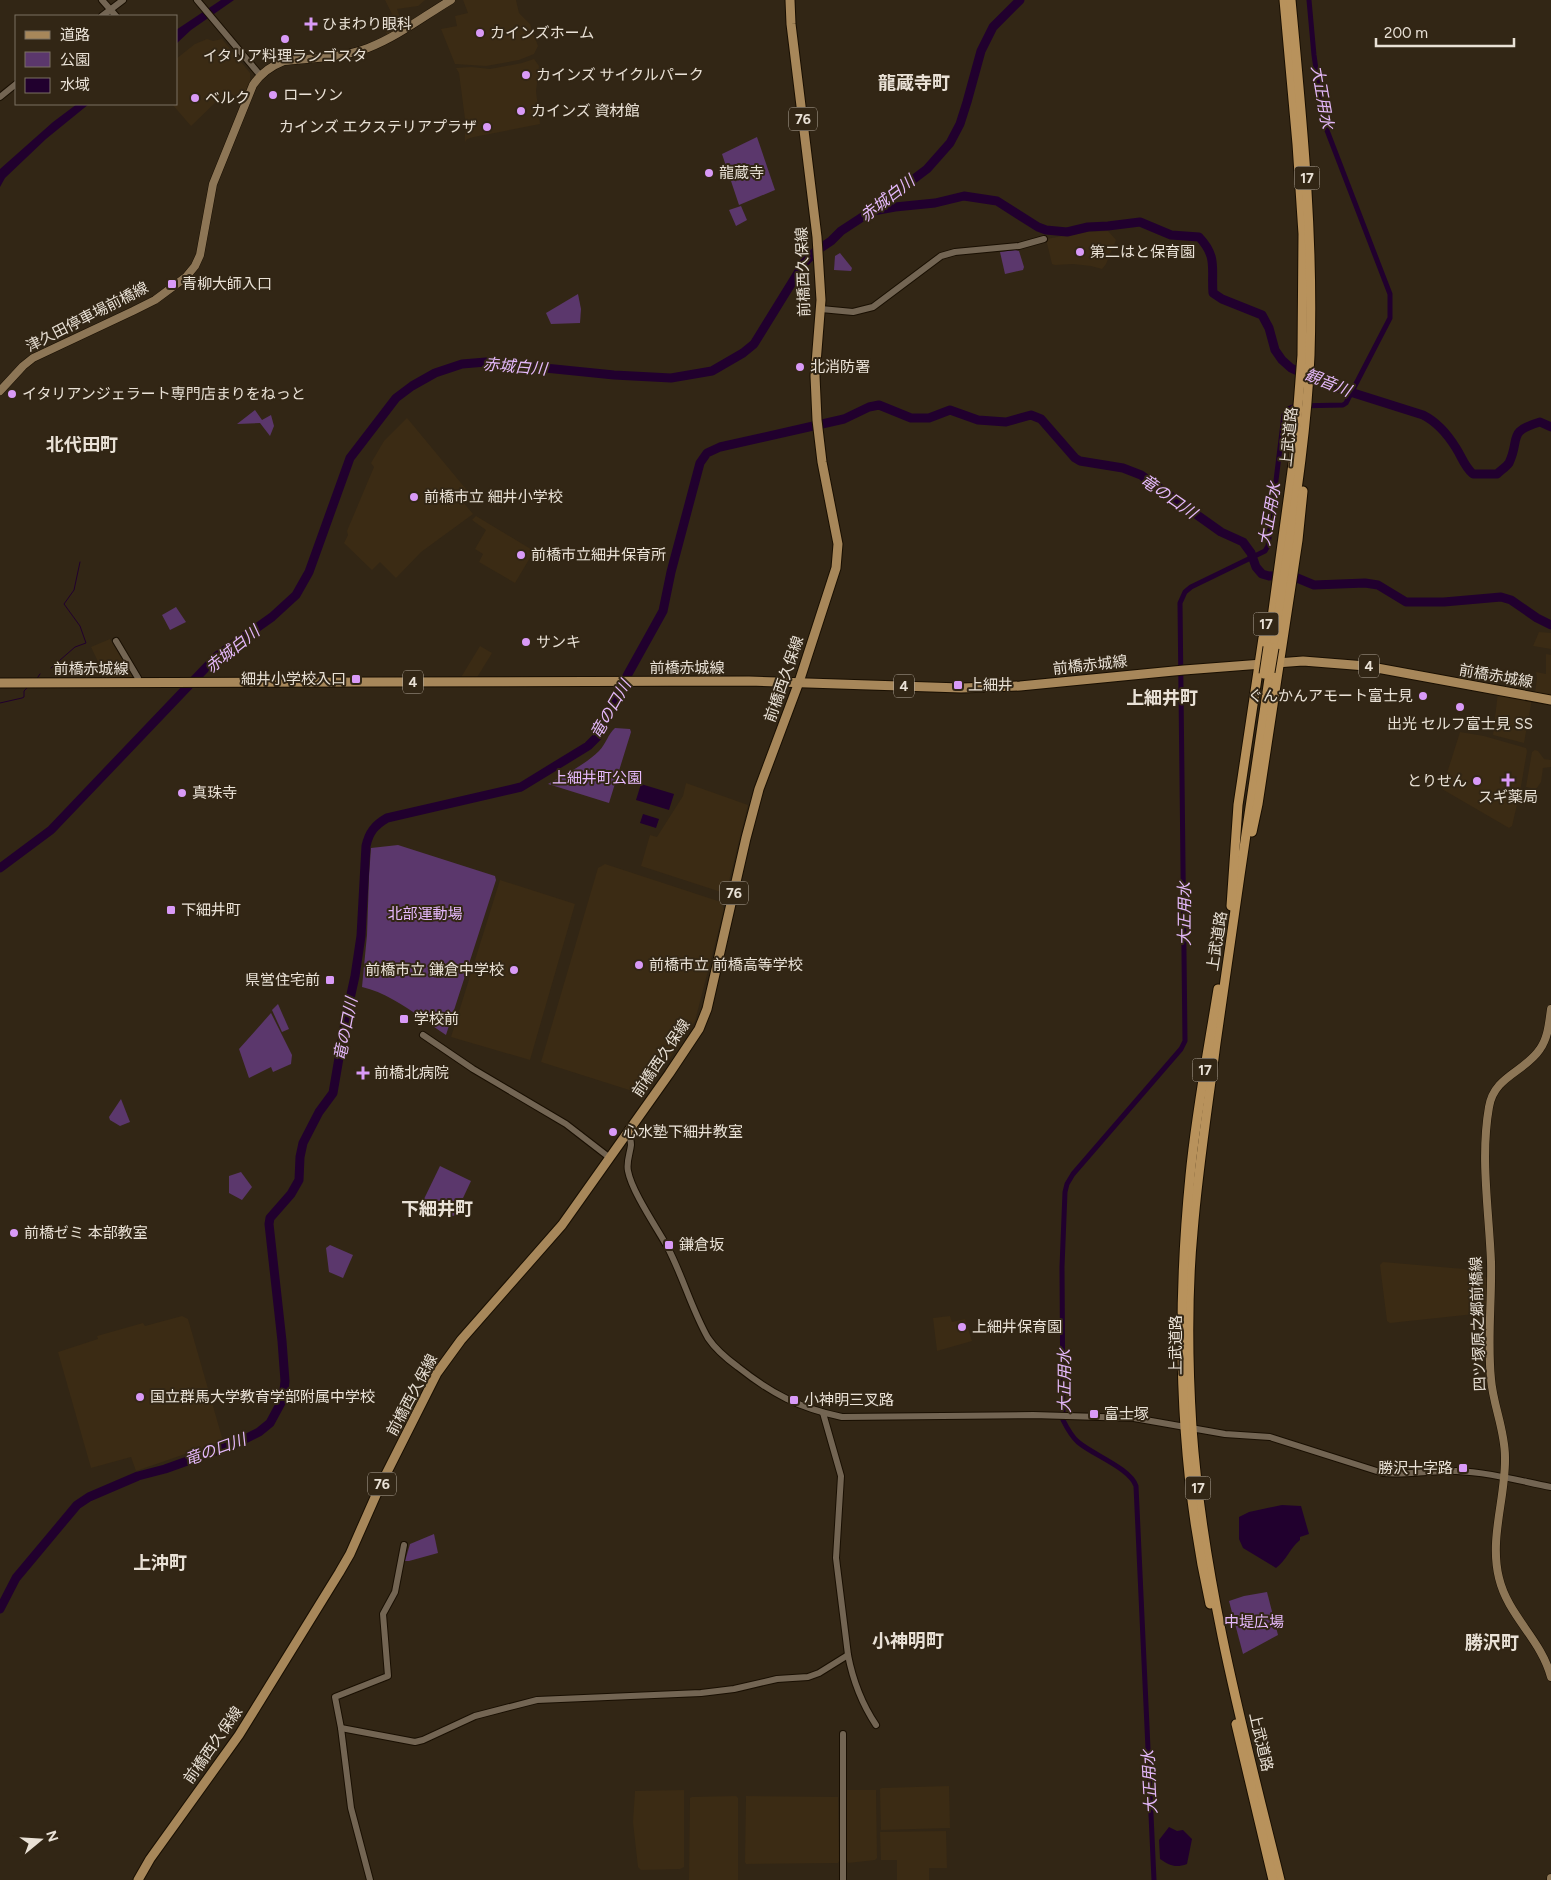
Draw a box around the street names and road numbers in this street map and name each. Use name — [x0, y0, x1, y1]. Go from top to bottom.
road number: 76 — [789, 108, 817, 130]
road number: 17 — [1294, 167, 1320, 190]
street label: 前橋西久保線 — [792, 227, 814, 317]
street label: 津久田停車場前橋線 — [23, 278, 151, 356]
street label: 上武道路 — [1277, 406, 1301, 468]
road number: 17 — [1254, 612, 1278, 636]
street label: 前橋西久保線 — [761, 634, 807, 724]
street label: 前橋赤城線 — [1052, 652, 1128, 678]
road number: 4 — [1359, 654, 1379, 678]
street label: 前橋赤城線 — [649, 659, 725, 677]
street label: 前橋赤城線 — [53, 660, 129, 678]
street label: 前橋赤城線 — [1457, 661, 1535, 691]
road number: 4 — [403, 670, 423, 694]
road number: 4 — [894, 674, 914, 698]
road number: 76 — [720, 881, 748, 904]
street label: 上武道路 — [1203, 910, 1231, 972]
street label: 前橋西久保線 — [628, 1016, 694, 1100]
road number: 17 — [1192, 1058, 1218, 1082]
street label: 四ツ塚原之郷前橋線 — [1467, 1256, 1489, 1392]
street label: 上武道路 — [1167, 1315, 1185, 1375]
street label: 前橋西久保線 — [383, 1351, 441, 1439]
road number: 76 — [368, 1472, 396, 1496]
road number: 17 — [1186, 1476, 1210, 1500]
street label: 前橋西久保線 — [180, 1703, 246, 1787]
street label: 上武道路 — [1245, 1711, 1277, 1773]

